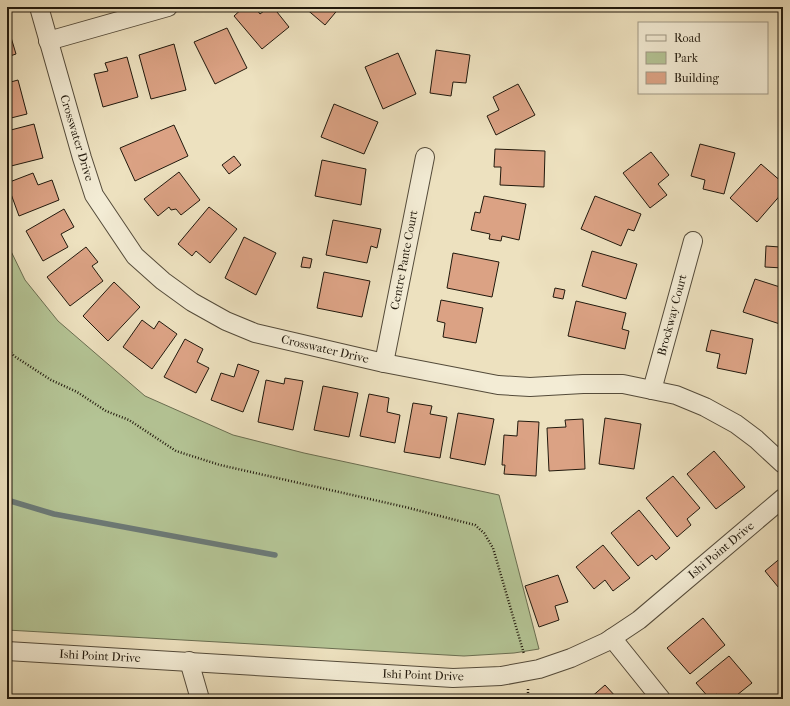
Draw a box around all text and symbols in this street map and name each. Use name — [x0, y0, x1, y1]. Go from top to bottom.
legend — [638, 22, 768, 94]
text: Road — [674, 31, 701, 45]
text: Park — [674, 51, 699, 65]
text: Building — [674, 71, 719, 85]
street label: Crosswater Drive — [57, 93, 97, 183]
street label: Centre Pante Court — [387, 208, 421, 311]
street label: Brockway Court — [654, 272, 690, 357]
street label: Crosswater Drive — [280, 332, 370, 366]
street label: Ishi Point Drive — [685, 518, 757, 582]
street label: Ishi Point Drive — [59, 647, 141, 665]
street label: Ishi Point Drive — [382, 667, 464, 683]

